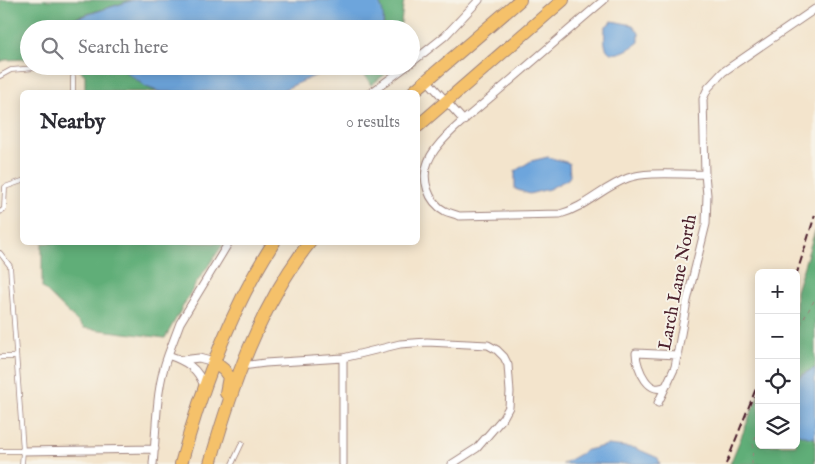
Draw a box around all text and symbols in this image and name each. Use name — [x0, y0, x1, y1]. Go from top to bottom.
search box — [20, 20, 420, 75]
icon: search — [38, 34, 66, 62]
text: Search here — [78, 36, 169, 60]
text: Nearby — [40, 109, 105, 136]
text: 0 results — [346, 113, 400, 133]
street label: Larch Lane North — [654, 212, 703, 352]
map controls — [755, 269, 800, 449]
button: + — [755, 269, 800, 314]
button: − — [755, 314, 800, 359]
button: locate — [755, 359, 800, 404]
button: layers — [755, 404, 800, 449]

